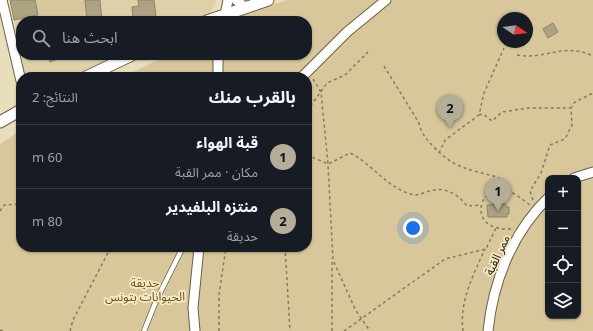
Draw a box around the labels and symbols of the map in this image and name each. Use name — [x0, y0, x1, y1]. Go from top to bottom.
north arrow — [497, 12, 533, 48]
pin: 2 — [437, 95, 463, 128]
pin: 1 — [485, 178, 511, 211]
your location — [403, 218, 423, 238]
street label: ممر القبة — [480, 232, 514, 278]
park label: حديقة الحيوانات بتونس — [105, 274, 185, 305]

